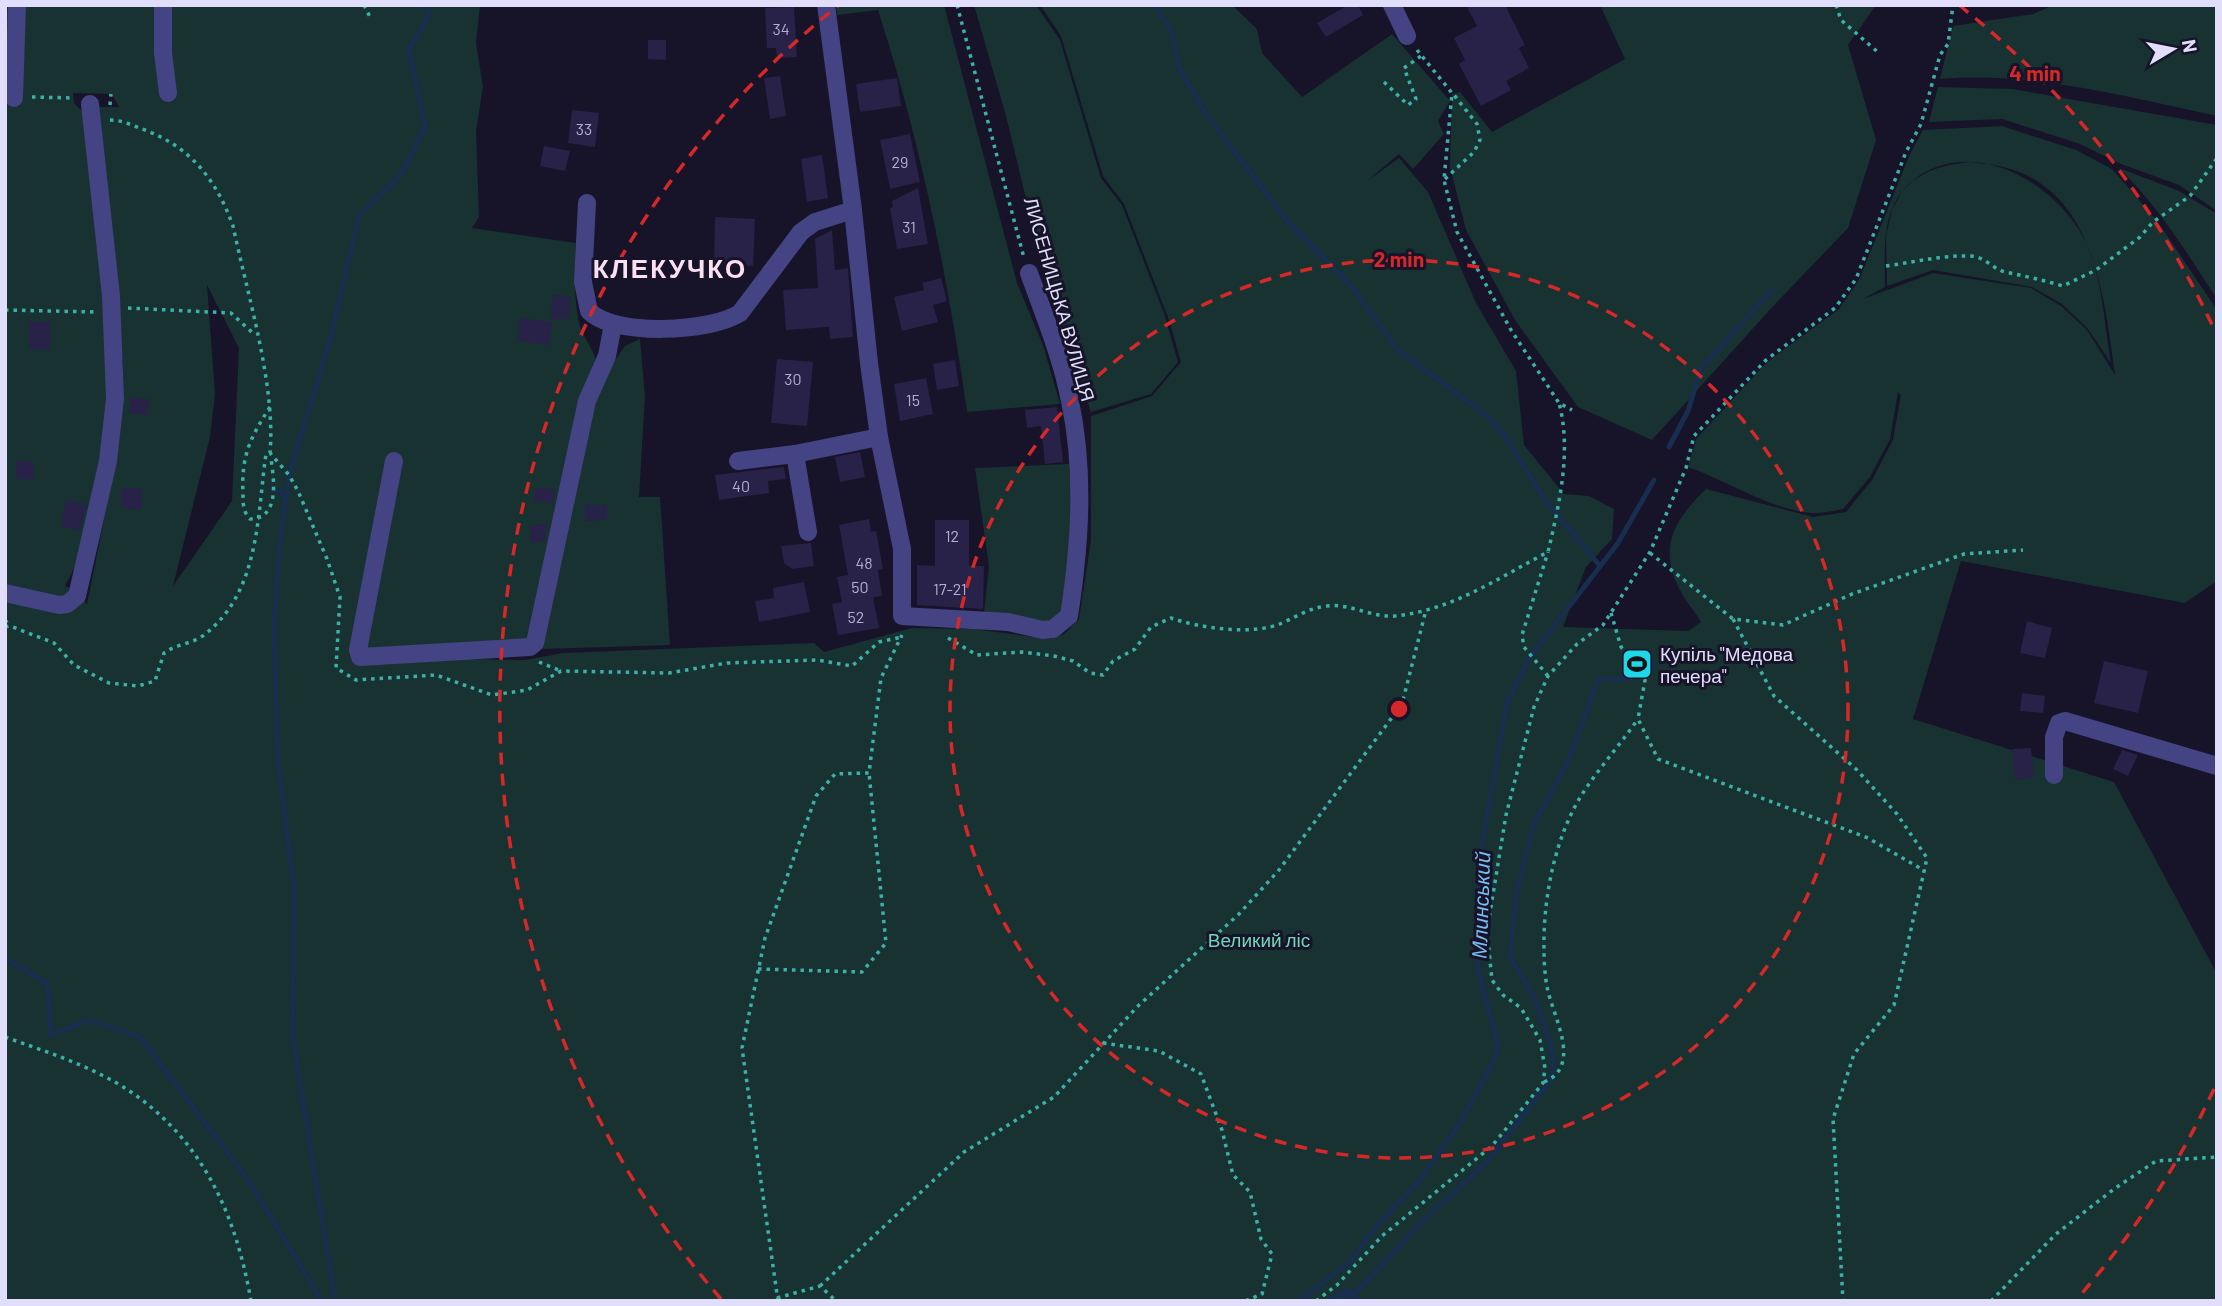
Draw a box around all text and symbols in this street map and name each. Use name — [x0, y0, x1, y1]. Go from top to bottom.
north arrow — [2138, 14, 2208, 84]
house number: 34 — [772, 19, 790, 38]
text: N — [2178, 38, 2203, 54]
text: 4 min — [2009, 60, 2061, 85]
house number: 33 — [576, 119, 592, 138]
house number: 29 — [892, 152, 908, 171]
street label: ЛИСЕНИЦЬКА ВУЛИЦЯ — [1020, 194, 1100, 404]
house number: 31 — [902, 217, 916, 236]
text: 2 min — [1374, 246, 1424, 271]
district label: КЛЕКУЧКО — [593, 252, 747, 283]
house number: 30 — [784, 369, 802, 388]
house number: 15 — [906, 390, 920, 409]
house number: 40 — [732, 476, 750, 495]
house number: 12 — [945, 526, 959, 545]
house number: 48 — [855, 553, 873, 572]
house number: 50 — [851, 577, 869, 596]
house number: 17-21 — [933, 579, 967, 598]
house number: 52 — [848, 607, 864, 626]
place label: Купіль "Медова печера" — [1660, 642, 1794, 687]
sports icon: Купіль "Медова печера" — [1620, 647, 1654, 681]
centre of rings — [1387, 697, 1411, 721]
water label: Млинський — [1466, 851, 1494, 959]
park label: Великий ліс — [1208, 928, 1310, 951]

